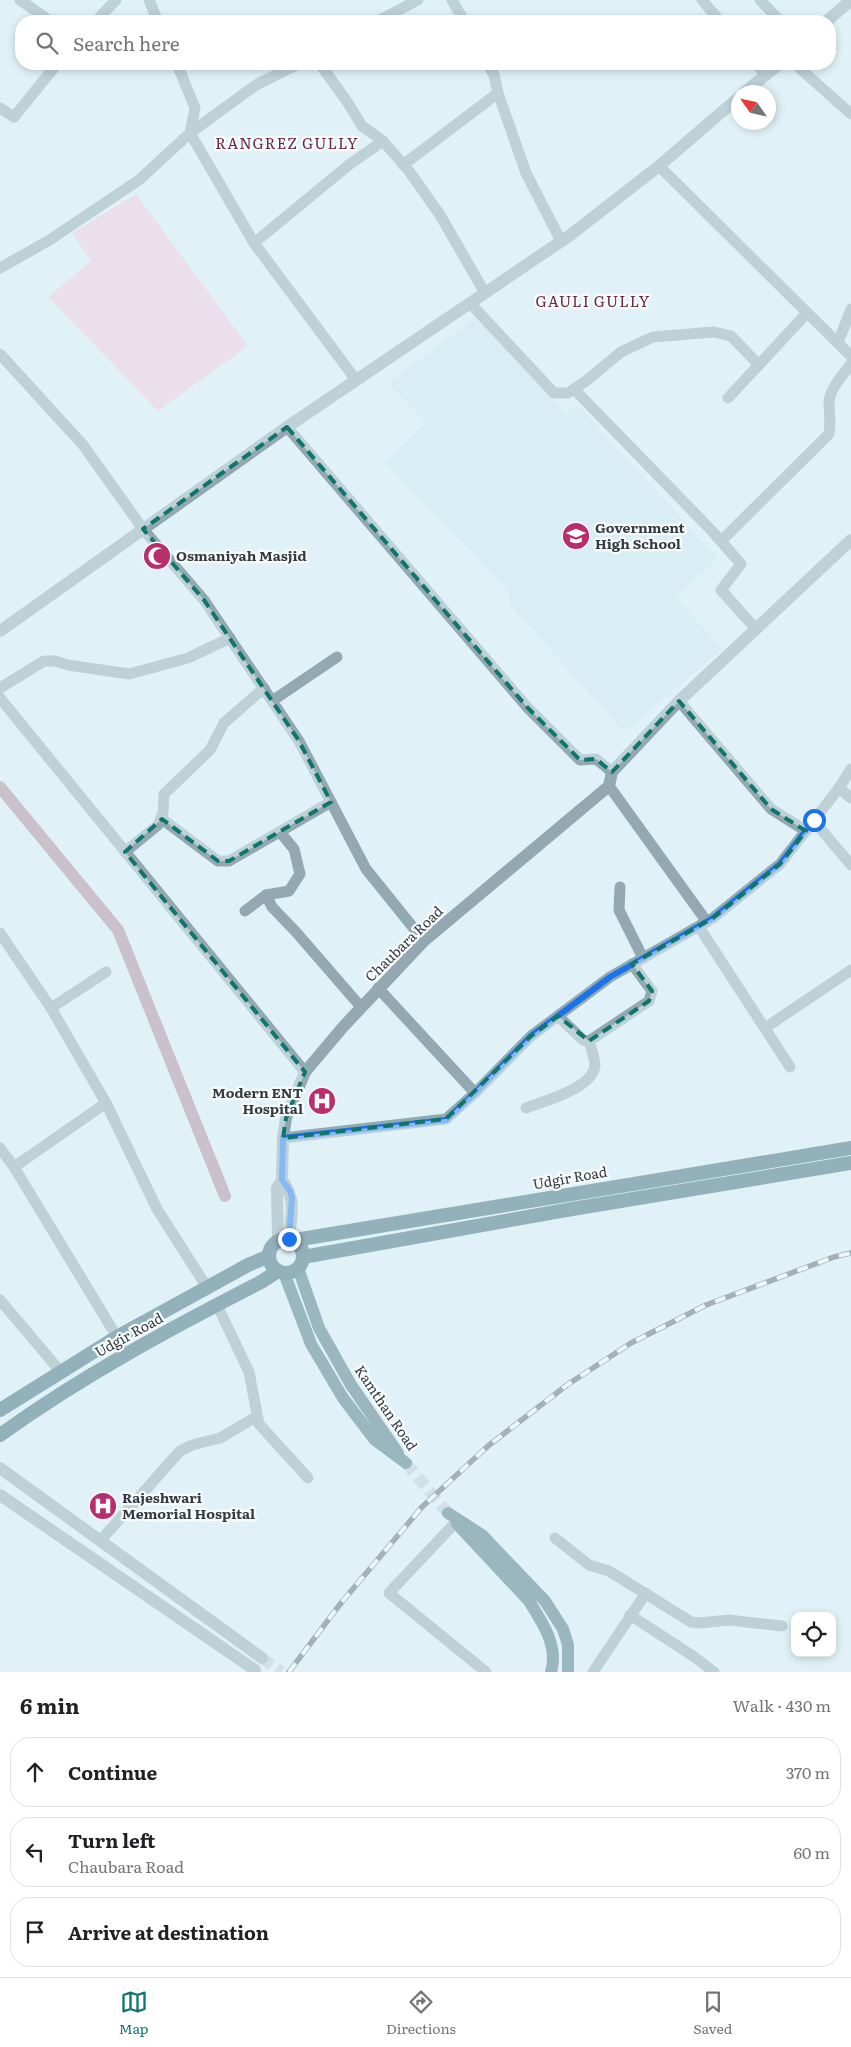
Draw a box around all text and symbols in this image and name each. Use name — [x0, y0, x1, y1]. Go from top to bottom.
search box — [15, 15, 836, 70]
icon: search — [33, 29, 61, 57]
text: Search here — [73, 29, 180, 57]
north arrow — [731, 85, 776, 130]
district label: RANGREZ GULLY — [215, 131, 359, 154]
district label: GAULI GULLY — [536, 289, 650, 312]
place label: Government High School — [595, 517, 686, 553]
school or university icon: Government High School — [561, 521, 591, 551]
mosque icon: Osmaniyah Masjid — [142, 541, 172, 571]
place label: Osmaniyah Masjid — [176, 545, 307, 565]
route start — [803, 809, 826, 832]
street label: Chaubara Road — [360, 901, 447, 986]
place label: Modern ENT Hospital — [212, 1082, 304, 1118]
hospital icon: Modern ENT Hospital — [307, 1086, 337, 1116]
street label: Udgir Road — [531, 1161, 609, 1193]
route end — [278, 1228, 301, 1251]
street label: Udgir Road — [91, 1307, 167, 1361]
street label: Kamthan Road — [351, 1361, 423, 1455]
place label: Rajeshwari Memorial Hospital — [122, 1487, 255, 1523]
hospital icon: Rajeshwari Memorial Hospital — [88, 1491, 118, 1521]
map controls — [791, 1612, 836, 1657]
button: locate — [791, 1612, 836, 1657]
text: 6 min — [20, 1689, 80, 1720]
text: Walk · 430 m — [733, 1693, 831, 1717]
icon: ahead — [21, 1758, 49, 1786]
text: Continue — [68, 1758, 157, 1786]
text: 370 m — [786, 1760, 830, 1784]
text: Turn left — [68, 1826, 155, 1854]
icon: left — [21, 1838, 49, 1866]
text: 60 m — [793, 1840, 830, 1864]
text: Chaubara Road — [68, 1854, 184, 1878]
icon: arrive — [21, 1918, 49, 1946]
text: Arrive at destination — [68, 1918, 269, 1946]
tab: Map — [119, 1988, 149, 2038]
tab: Directions — [386, 1988, 456, 2038]
tab: Saved — [693, 1988, 732, 2038]

